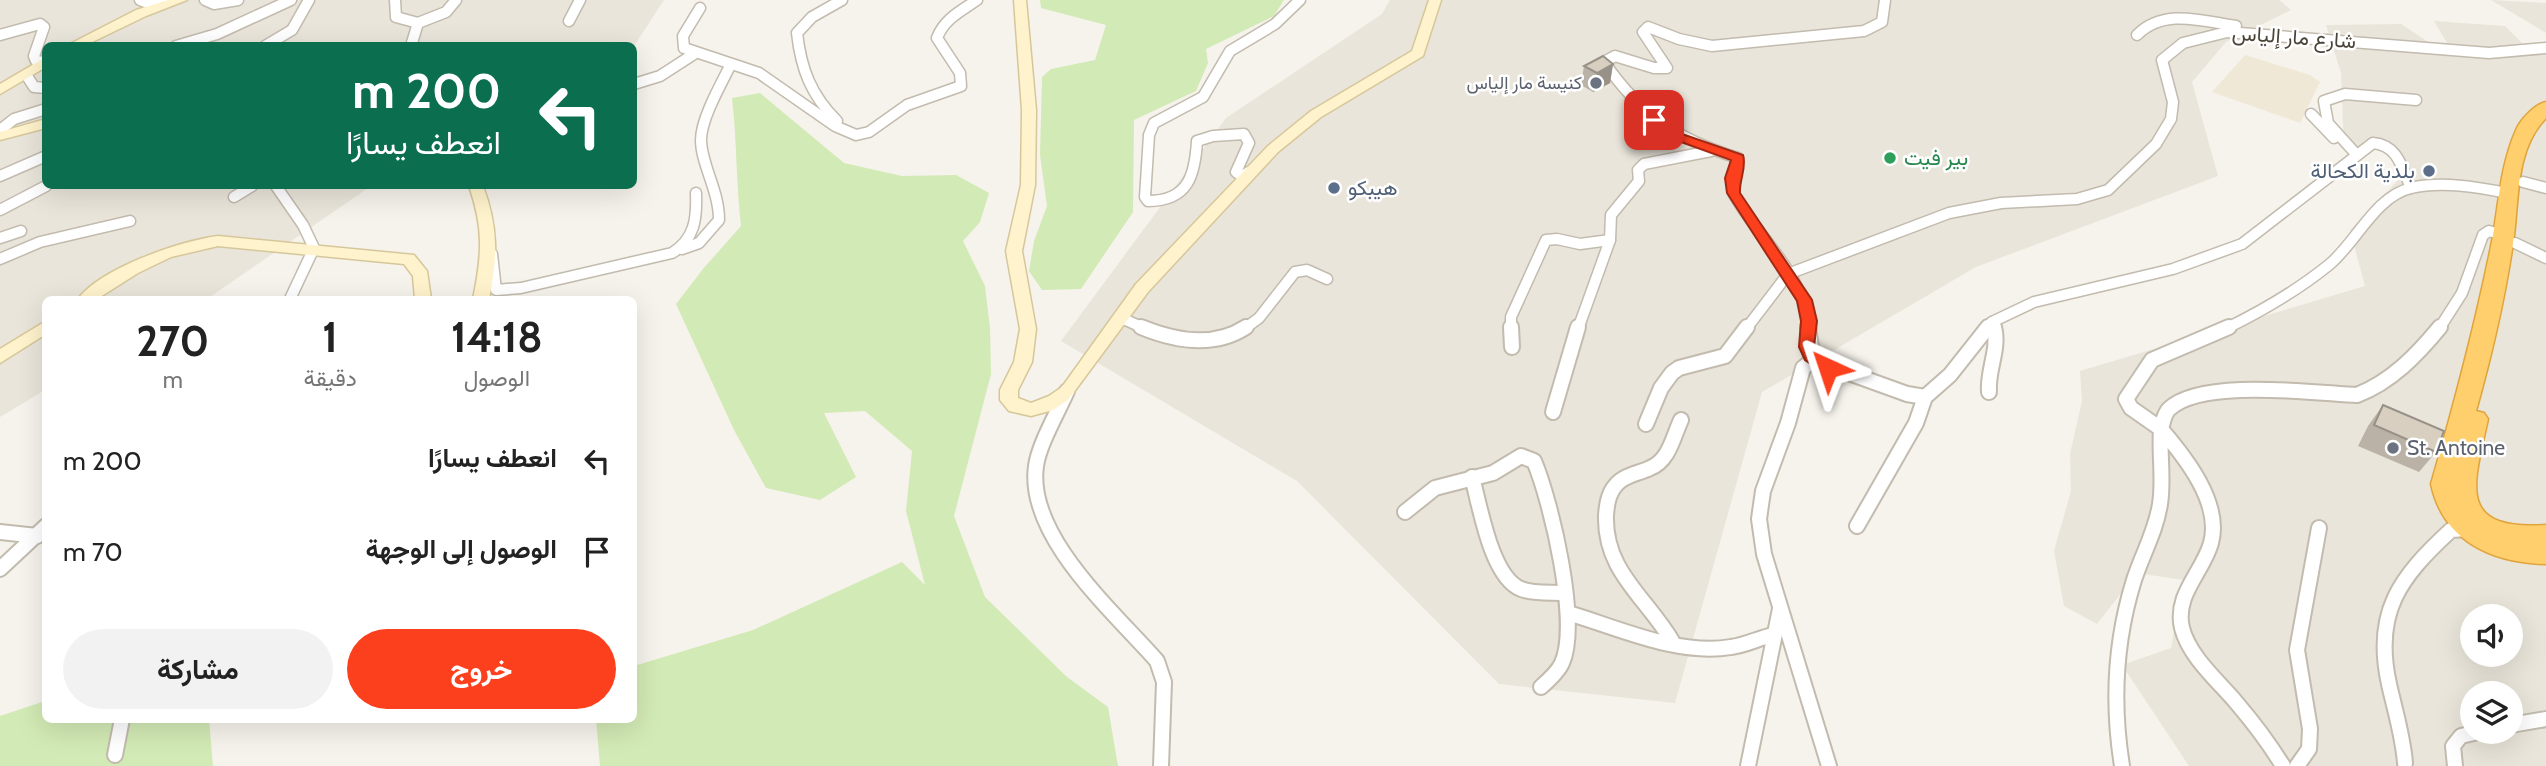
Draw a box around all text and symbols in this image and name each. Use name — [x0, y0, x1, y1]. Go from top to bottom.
street label: شارع مار إلياس — [2231, 20, 2357, 55]
text: 200 m — [352, 61, 501, 120]
icon: left — [525, 70, 616, 161]
place label: كنيسة مار إلياس — [1466, 72, 1582, 95]
marker: كنيسة مار إلياس — [1588, 75, 1604, 91]
pin — [1624, 90, 1684, 150]
icon: arrive — [1635, 101, 1673, 139]
text: انعطف يسارًا — [346, 123, 501, 162]
place label: بير فيت — [1904, 145, 1968, 171]
marker: بير فيت — [1882, 150, 1898, 166]
place label: بلدية الكحالة — [2310, 158, 2415, 183]
marker: بلدية الكحالة — [2421, 163, 2437, 179]
place label: هيبكو — [1348, 175, 1398, 201]
marker: هيبكو — [1326, 180, 1342, 196]
text: 1 — [322, 311, 338, 363]
text: 14:18 — [451, 311, 543, 363]
text: 270 — [136, 315, 209, 367]
position arrow — [1791, 331, 1865, 405]
text: دقيقة — [303, 364, 357, 392]
text: الوصول — [464, 364, 530, 392]
text: m — [163, 366, 183, 394]
place label: St. Antoine — [2407, 435, 2505, 460]
marker: St. Antoine — [2385, 440, 2401, 456]
text: انعطف يسارًا — [428, 442, 557, 474]
icon: left — [578, 442, 616, 480]
text: 200 m — [63, 445, 142, 477]
text: الوصول إلى الوجهة — [366, 533, 557, 565]
icon: arrive — [578, 533, 616, 571]
text: 70 m — [63, 536, 123, 568]
map controls — [2460, 604, 2523, 744]
button: sound — [2460, 604, 2523, 667]
button: مشاركة — [63, 629, 333, 709]
button: خروج — [347, 629, 616, 709]
button: layers — [2460, 681, 2523, 744]

